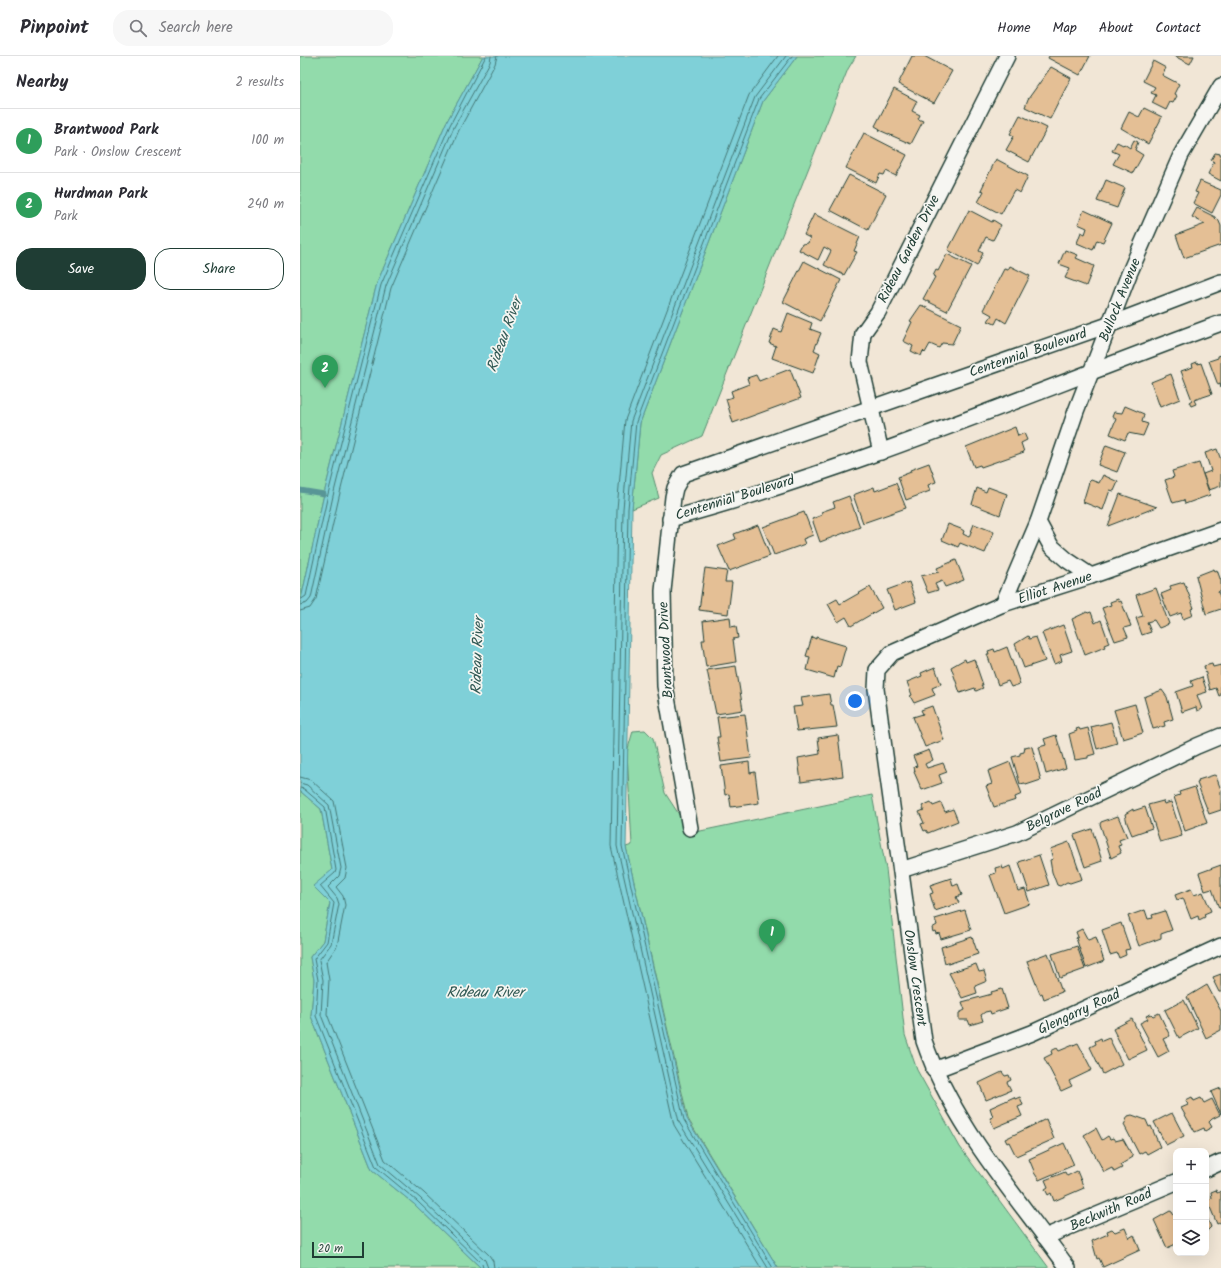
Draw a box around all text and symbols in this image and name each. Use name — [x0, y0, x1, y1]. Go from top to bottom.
search box — [113, 10, 393, 46]
text: Pinpoint — [20, 13, 89, 43]
text: Search here — [159, 16, 233, 40]
icon: search — [127, 17, 149, 39]
text: Home — [997, 17, 1031, 39]
text: Map — [1053, 17, 1077, 39]
text: About — [1099, 17, 1133, 39]
text: Contact — [1155, 17, 1201, 39]
text: Nearby — [16, 69, 68, 96]
text: 2 results — [236, 72, 284, 93]
text: Brantwood Park — [54, 118, 158, 142]
text: 1 — [27, 130, 31, 151]
text: 100 m — [251, 130, 284, 151]
text: Park · Onslow Crescent — [54, 142, 182, 163]
text: Hurdman Park — [54, 182, 147, 206]
street label: Rideau Garden Drive — [872, 190, 946, 307]
text: 2 — [25, 194, 33, 215]
text: 240 m — [247, 194, 284, 215]
text: Park — [54, 206, 78, 227]
button: Save — [16, 248, 146, 290]
button: Share — [154, 248, 284, 290]
street label: Bullock Avenue — [1093, 254, 1147, 345]
water label: Rideau River — [481, 292, 531, 375]
street label: Centennial Boulevard — [966, 322, 1091, 384]
pin: 2 — [312, 355, 338, 388]
street label: Centennial Boulevard — [673, 469, 798, 527]
street label: Elliot Avenue — [1015, 565, 1096, 610]
street label: Brantwood Drive — [652, 600, 680, 699]
water label: Rideau River — [465, 614, 491, 695]
your location — [845, 691, 865, 711]
street label: Belgrave Road — [1022, 782, 1107, 838]
pin: 1 — [759, 919, 785, 952]
street label: Onslow Crescent — [897, 928, 933, 1028]
water label: Rideau River — [446, 981, 527, 1005]
street label: Glengarry Road — [1034, 983, 1125, 1041]
map controls — [1173, 1148, 1209, 1256]
button: + — [1173, 1148, 1209, 1184]
street label: Beckwith Road — [1066, 1182, 1156, 1237]
button: − — [1173, 1184, 1209, 1220]
button: layers — [1173, 1220, 1209, 1256]
scale bar — [312, 1240, 364, 1259]
text: 20 m — [318, 1240, 343, 1258]

